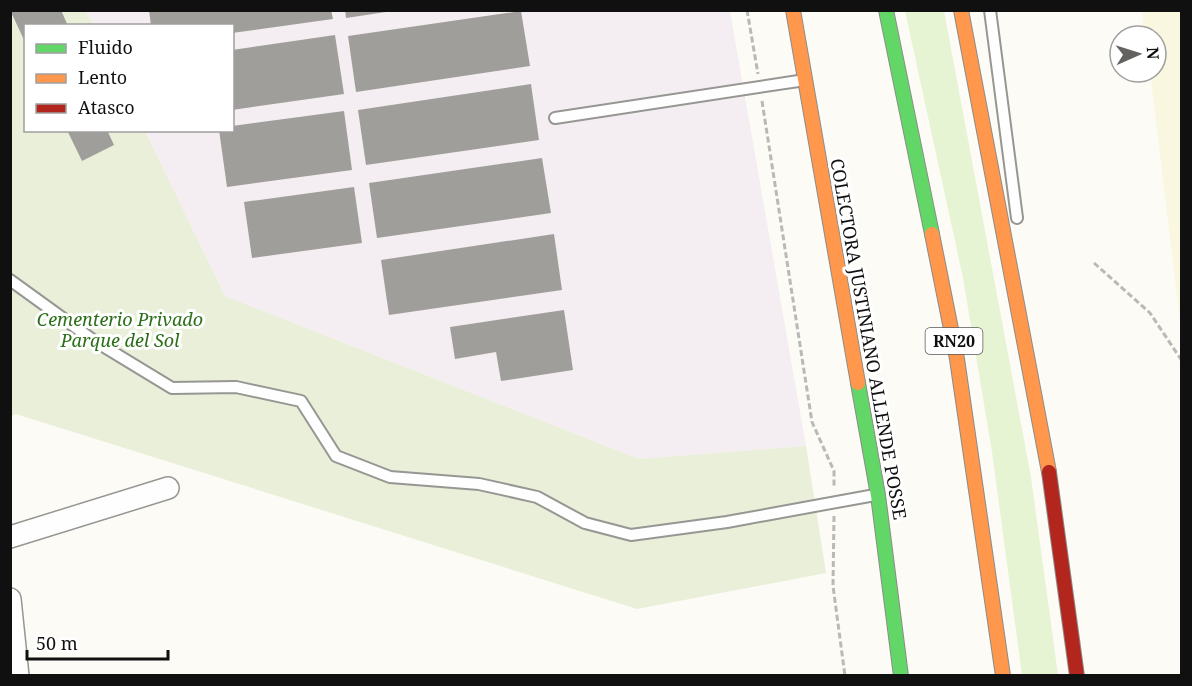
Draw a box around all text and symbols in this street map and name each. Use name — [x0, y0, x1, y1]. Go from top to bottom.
legend — [24, 24, 234, 132]
north arrow — [1108, 24, 1168, 84]
text: Fluido — [78, 35, 133, 59]
text: N — [1142, 46, 1164, 60]
text: Lento — [78, 65, 127, 89]
text: Atasco — [78, 95, 135, 119]
street label: COLECTORA JUSTINIANO ALLENDE POSSE — [825, 156, 913, 521]
park label: Cementerio Privado Parque del Sol — [37, 307, 203, 352]
road number: RN20 — [926, 328, 982, 354]
scale bar — [27, 623, 168, 661]
text: 50 m — [36, 631, 78, 655]

